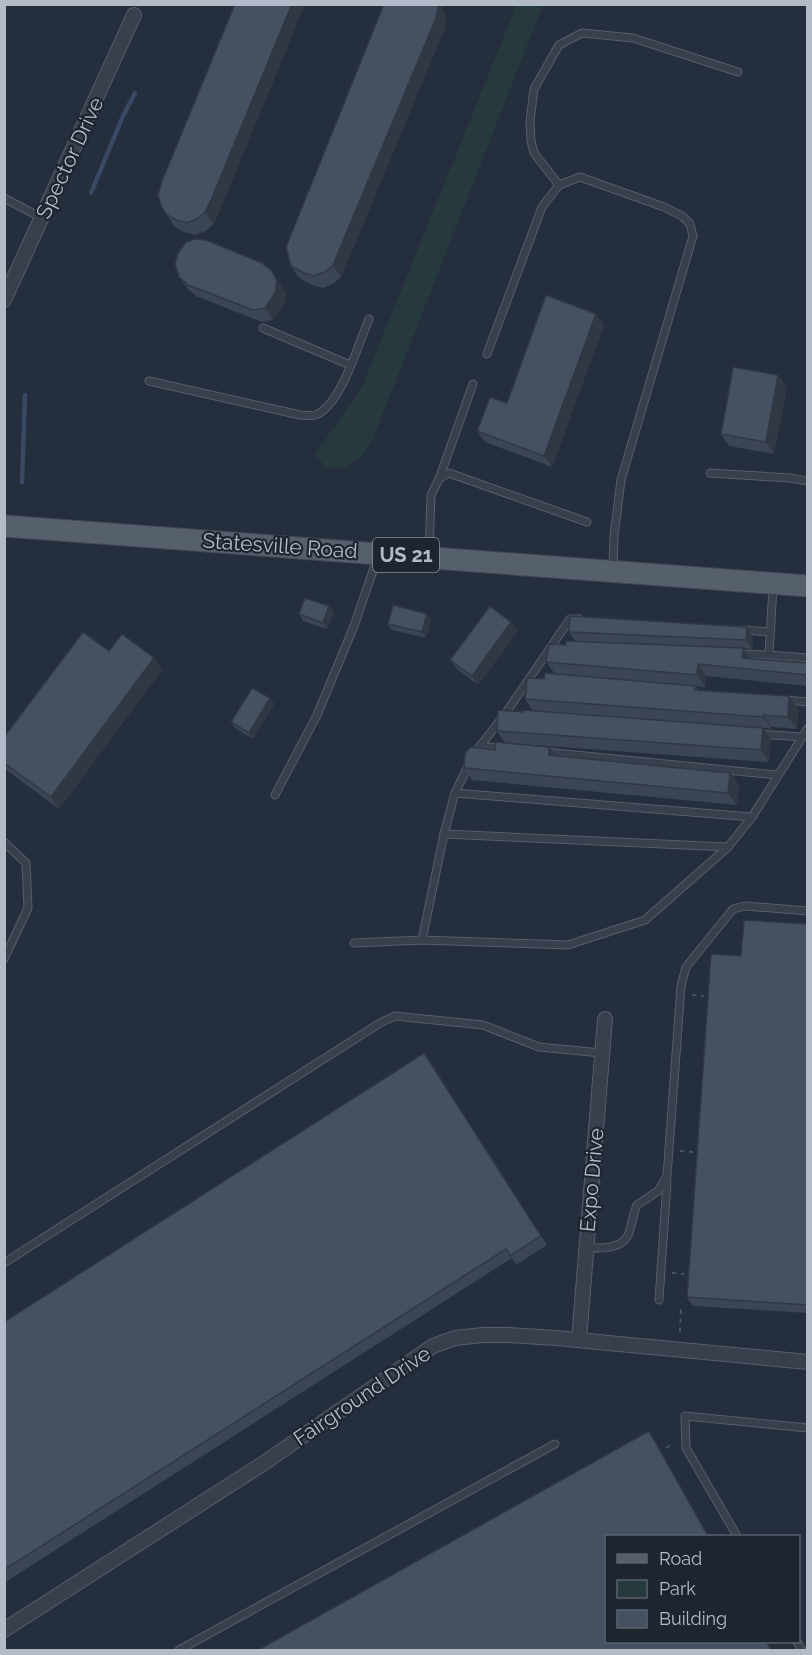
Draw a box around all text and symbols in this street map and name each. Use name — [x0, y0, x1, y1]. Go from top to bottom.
street label: Spector Drive — [30, 93, 109, 223]
street label: Statesville Road — [202, 528, 358, 563]
road number: US 21 — [373, 538, 439, 572]
street label: Expo Drive — [575, 1127, 608, 1233]
street label: Fairground Drive — [288, 1341, 435, 1451]
legend — [605, 1535, 800, 1643]
text: Road — [659, 1548, 702, 1569]
text: Park — [659, 1578, 696, 1599]
text: Building — [659, 1608, 727, 1629]

